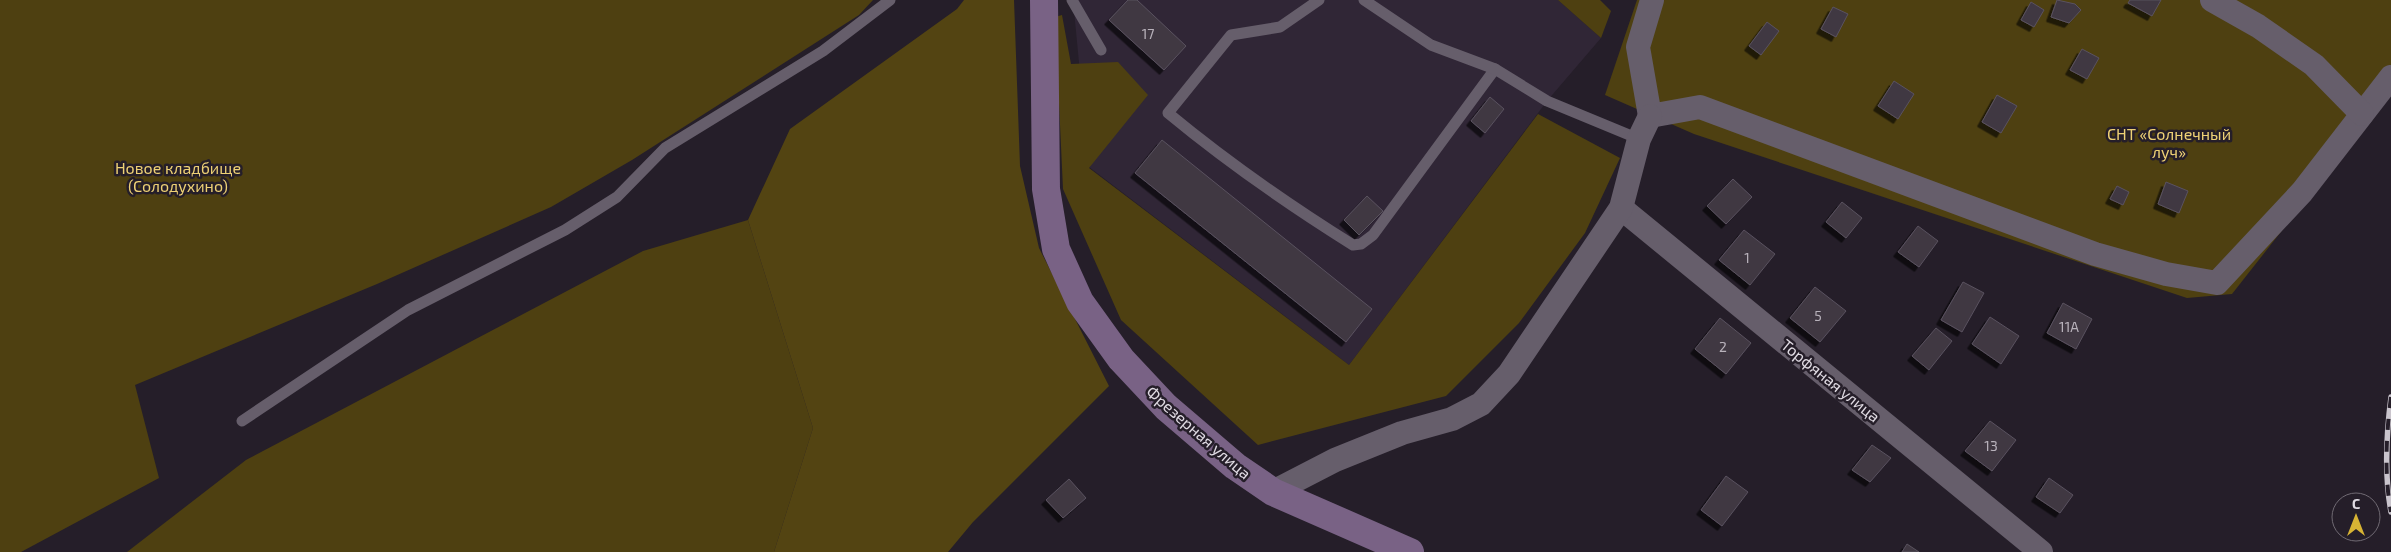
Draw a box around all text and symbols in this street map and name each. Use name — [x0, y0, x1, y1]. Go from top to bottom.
house number: 17 — [1142, 25, 1154, 42]
park label: СНТ «Солнечный луч» — [2107, 124, 2231, 162]
park label: Новое кладбище (Солодухино) — [115, 158, 241, 196]
house number: 1 — [1744, 249, 1750, 266]
house number: 5 — [1814, 307, 1822, 324]
house number: 11А — [2059, 318, 2079, 335]
street label: Торфяная улица — [1777, 334, 1884, 426]
house number: 2 — [1719, 338, 1727, 355]
street label: Фрезерная улица — [1142, 381, 1255, 483]
house number: 13 — [1984, 437, 1998, 454]
north arrow — [2331, 492, 2381, 542]
text: С — [2352, 495, 2360, 512]

